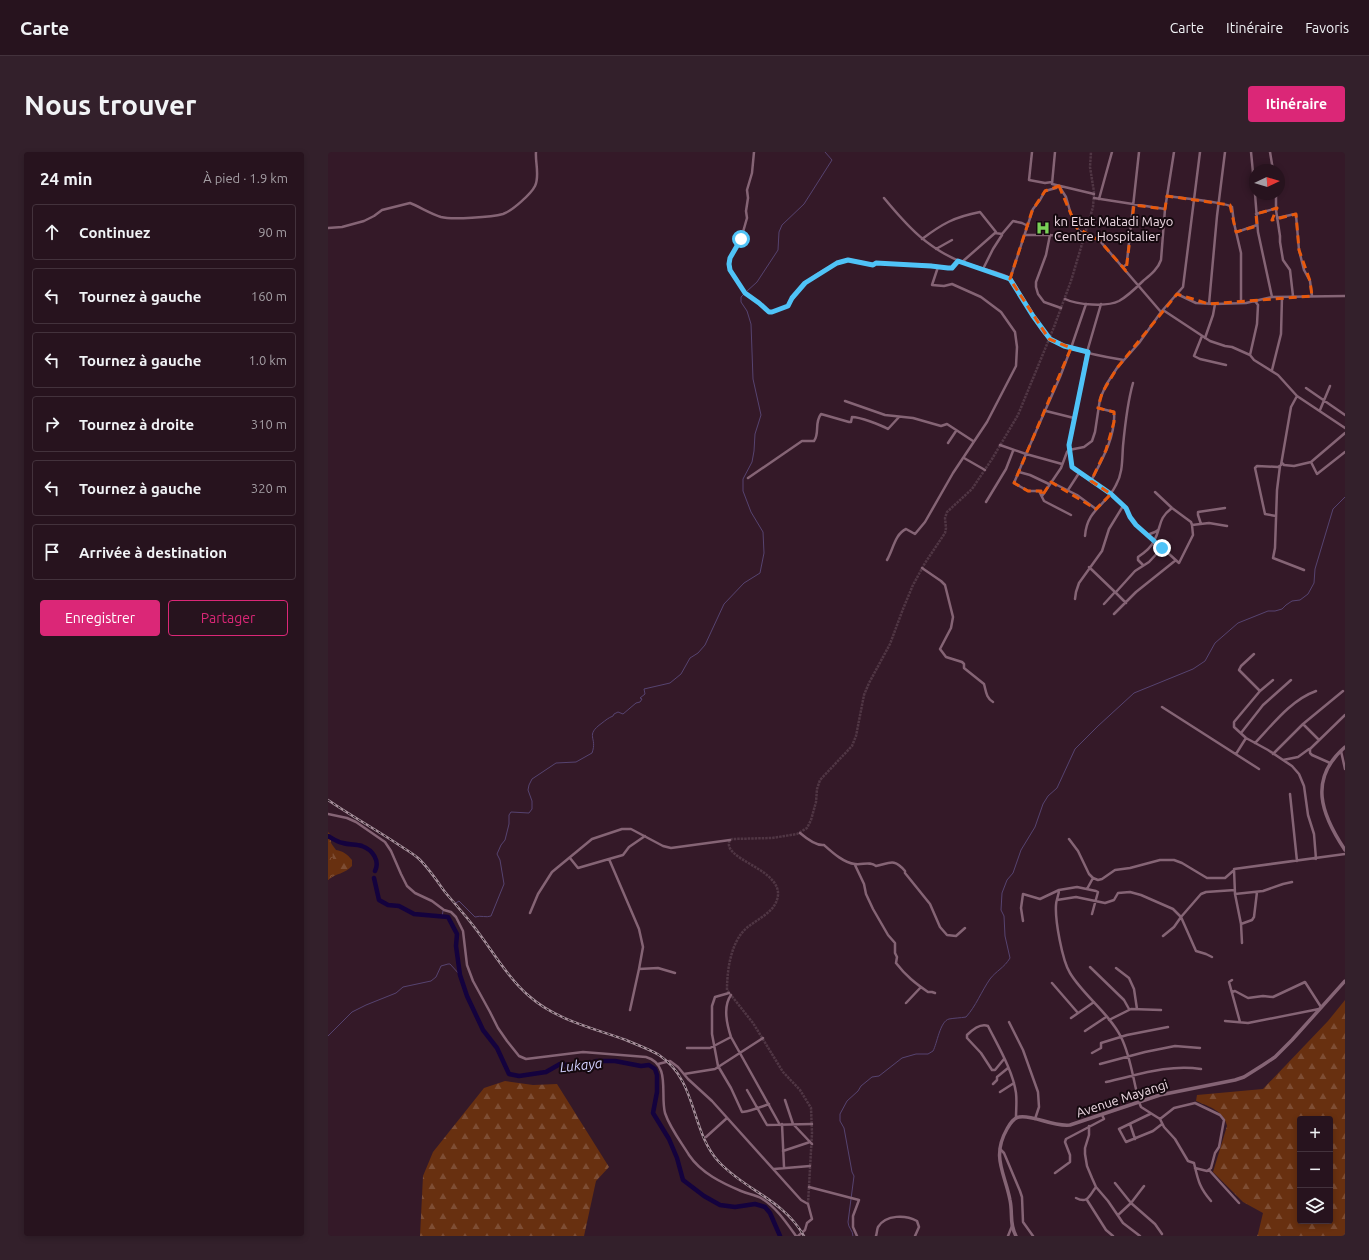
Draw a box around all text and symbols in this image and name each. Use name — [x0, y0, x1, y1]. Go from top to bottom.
text: Carte — [20, 17, 69, 39]
text: Carte — [1170, 20, 1204, 36]
text: Itinéraire — [1226, 20, 1283, 36]
text: Favoris — [1305, 20, 1349, 36]
button: Itinéraire — [1248, 86, 1345, 122]
text: Nous trouver — [24, 89, 197, 120]
north arrow — [1249, 164, 1285, 200]
text: 24 min — [40, 169, 93, 188]
text: À pied · 1.9 km — [203, 171, 288, 185]
place label: kn Etat Matadi Mayo Centre Hospitalier — [1054, 214, 1173, 243]
hospital icon: kn Etat Matadi Mayo Centre Hospitalier — [1035, 220, 1051, 236]
icon: ahead — [41, 221, 63, 243]
text: Continuez — [79, 224, 150, 241]
text: 90 m — [258, 225, 287, 239]
route start — [732, 230, 750, 248]
icon: left — [41, 285, 63, 307]
text: Tournez à gauche — [79, 288, 202, 305]
text: 160 m — [251, 289, 287, 303]
icon: left — [41, 349, 63, 371]
text: Tournez à gauche — [79, 352, 202, 369]
text: 1.0 km — [248, 353, 287, 367]
icon: right — [41, 413, 63, 435]
text: Tournez à droite — [79, 416, 194, 433]
text: 310 m — [251, 417, 287, 431]
icon: left — [41, 477, 63, 499]
text: Tournez à gauche — [79, 480, 202, 497]
text: 320 m — [251, 481, 287, 495]
route end — [1153, 539, 1171, 557]
icon: arrive — [41, 541, 63, 563]
text: Arrivée à destination — [79, 544, 227, 561]
button: Enregistrer — [40, 600, 160, 636]
button: Partager — [168, 600, 288, 636]
water label: Lukaya — [559, 1055, 603, 1075]
street label: Avenue Mayangi — [1074, 1077, 1170, 1119]
map controls — [1297, 1116, 1333, 1224]
button: + — [1297, 1116, 1333, 1152]
button: − — [1297, 1152, 1333, 1188]
button: layers — [1297, 1188, 1333, 1224]

